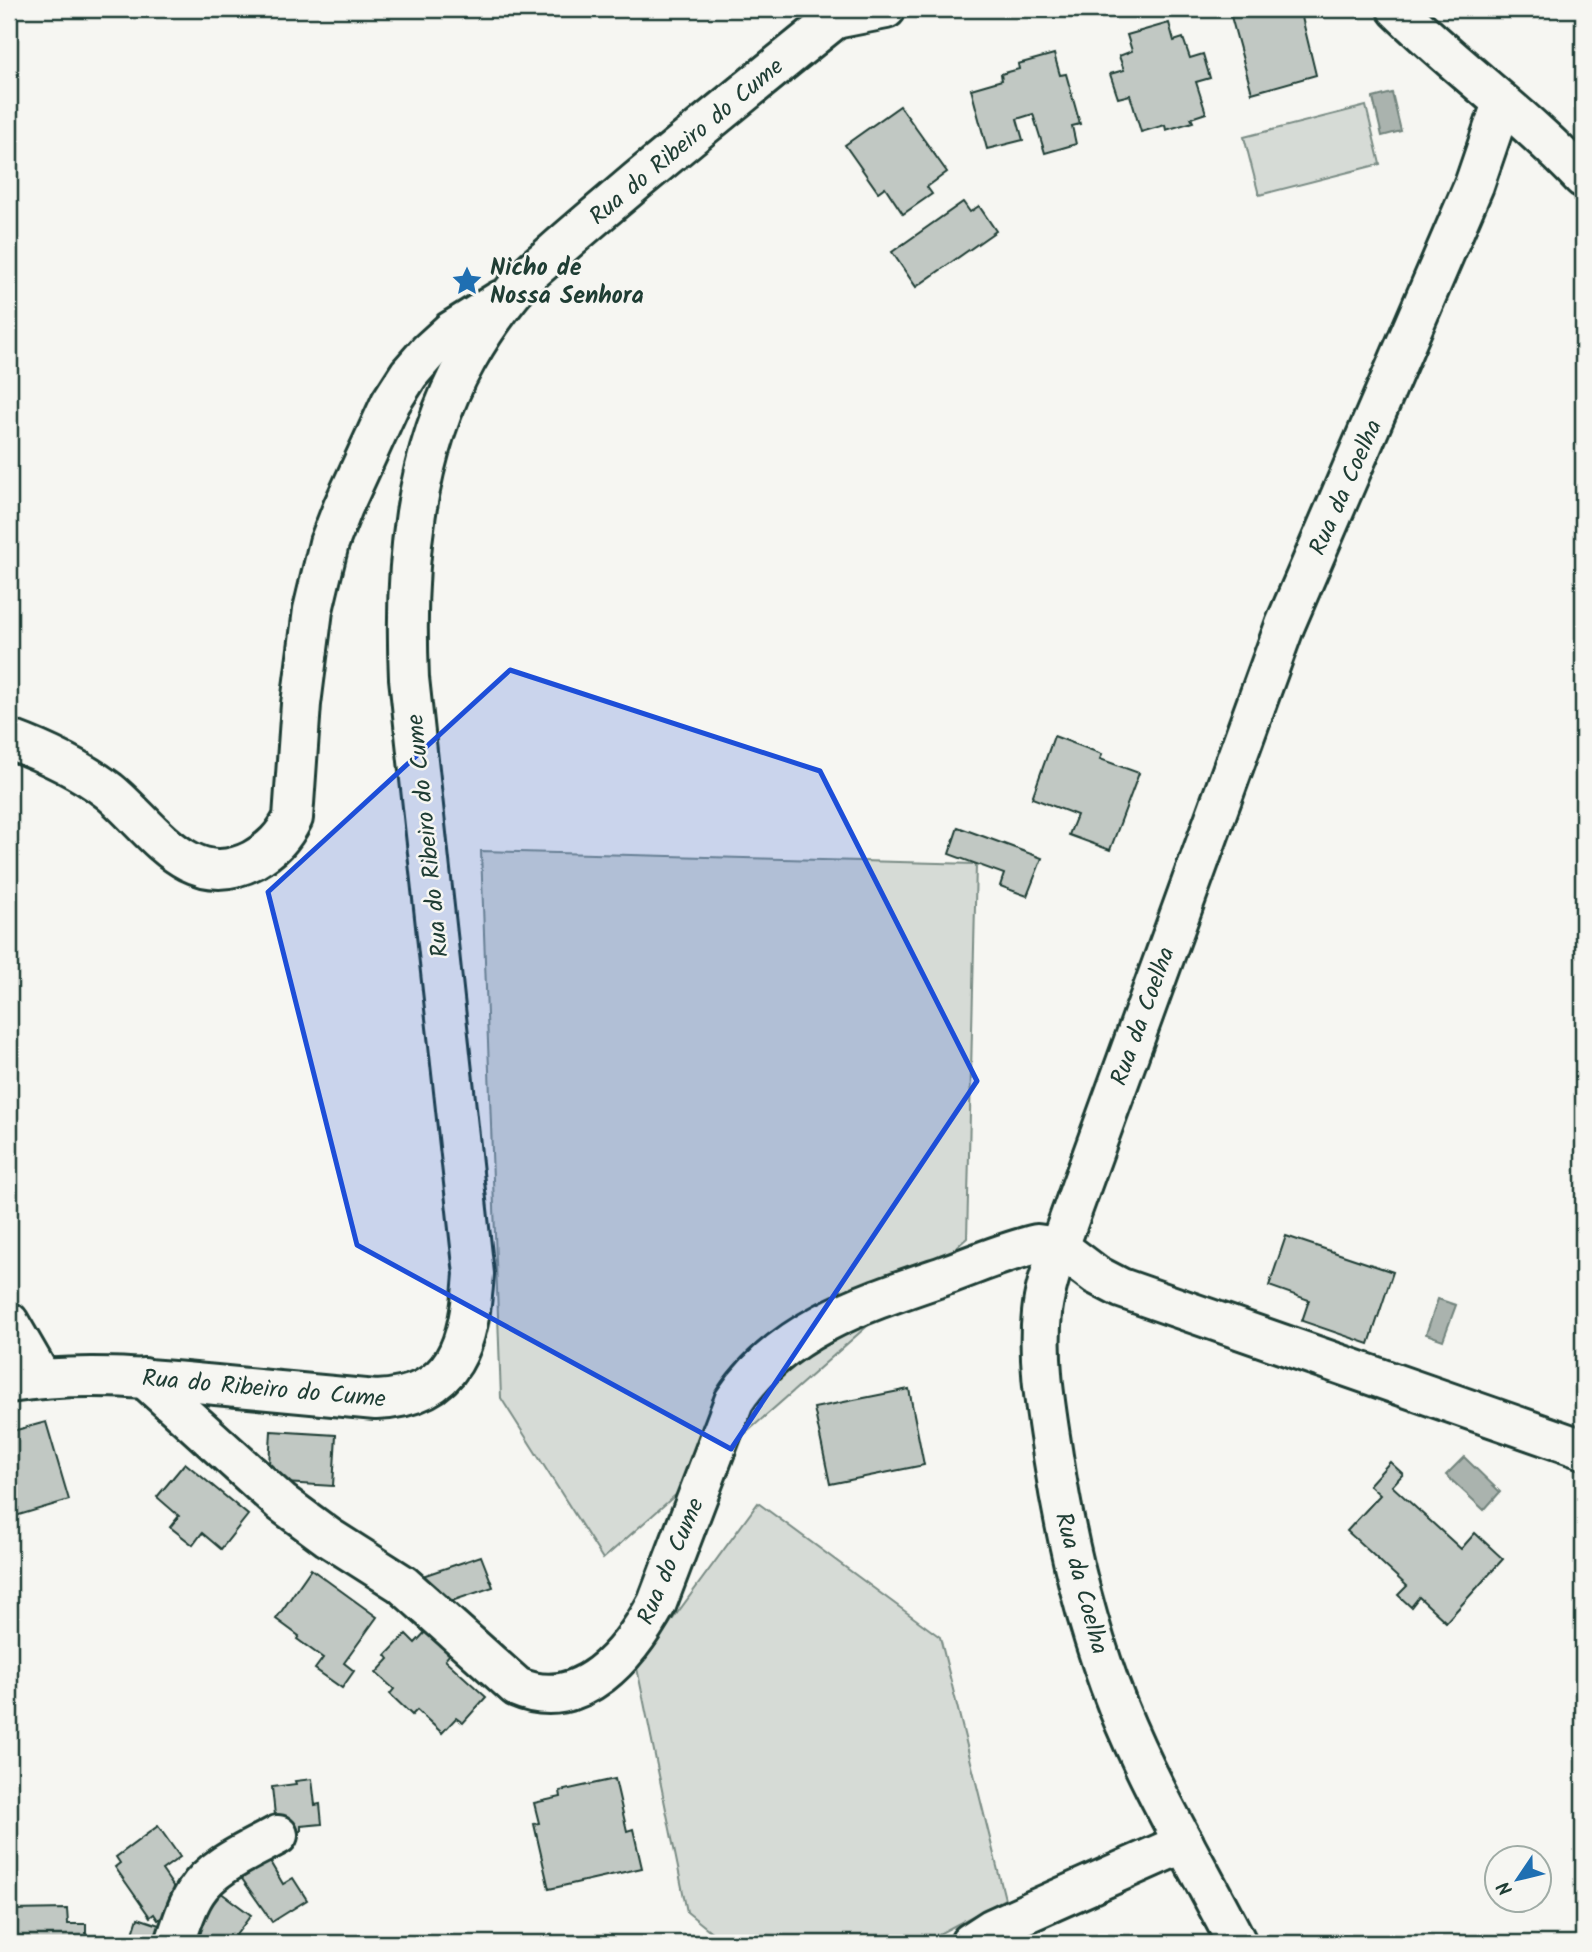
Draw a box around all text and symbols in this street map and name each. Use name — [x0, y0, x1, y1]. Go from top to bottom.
street label: Rua do Ribeiro do Cume — [581, 49, 793, 236]
place label: Nicho de Nossa Senhora — [490, 249, 644, 316]
place icon: Nicho de Nossa Senhora — [450, 264, 484, 298]
street label: Rua da Coelha — [1299, 413, 1394, 562]
street label: Rua do Ribeiro do Cume — [396, 712, 461, 959]
street label: Rua da Coelha — [1100, 942, 1187, 1091]
street label: Rua do Ribeiro do Cume — [140, 1359, 388, 1420]
street label: Rua do Cume — [627, 1492, 716, 1631]
street label: Rua da Coelha — [1043, 1508, 1118, 1659]
north arrow — [1484, 1843, 1554, 1913]
text: N — [1490, 1874, 1521, 1901]

